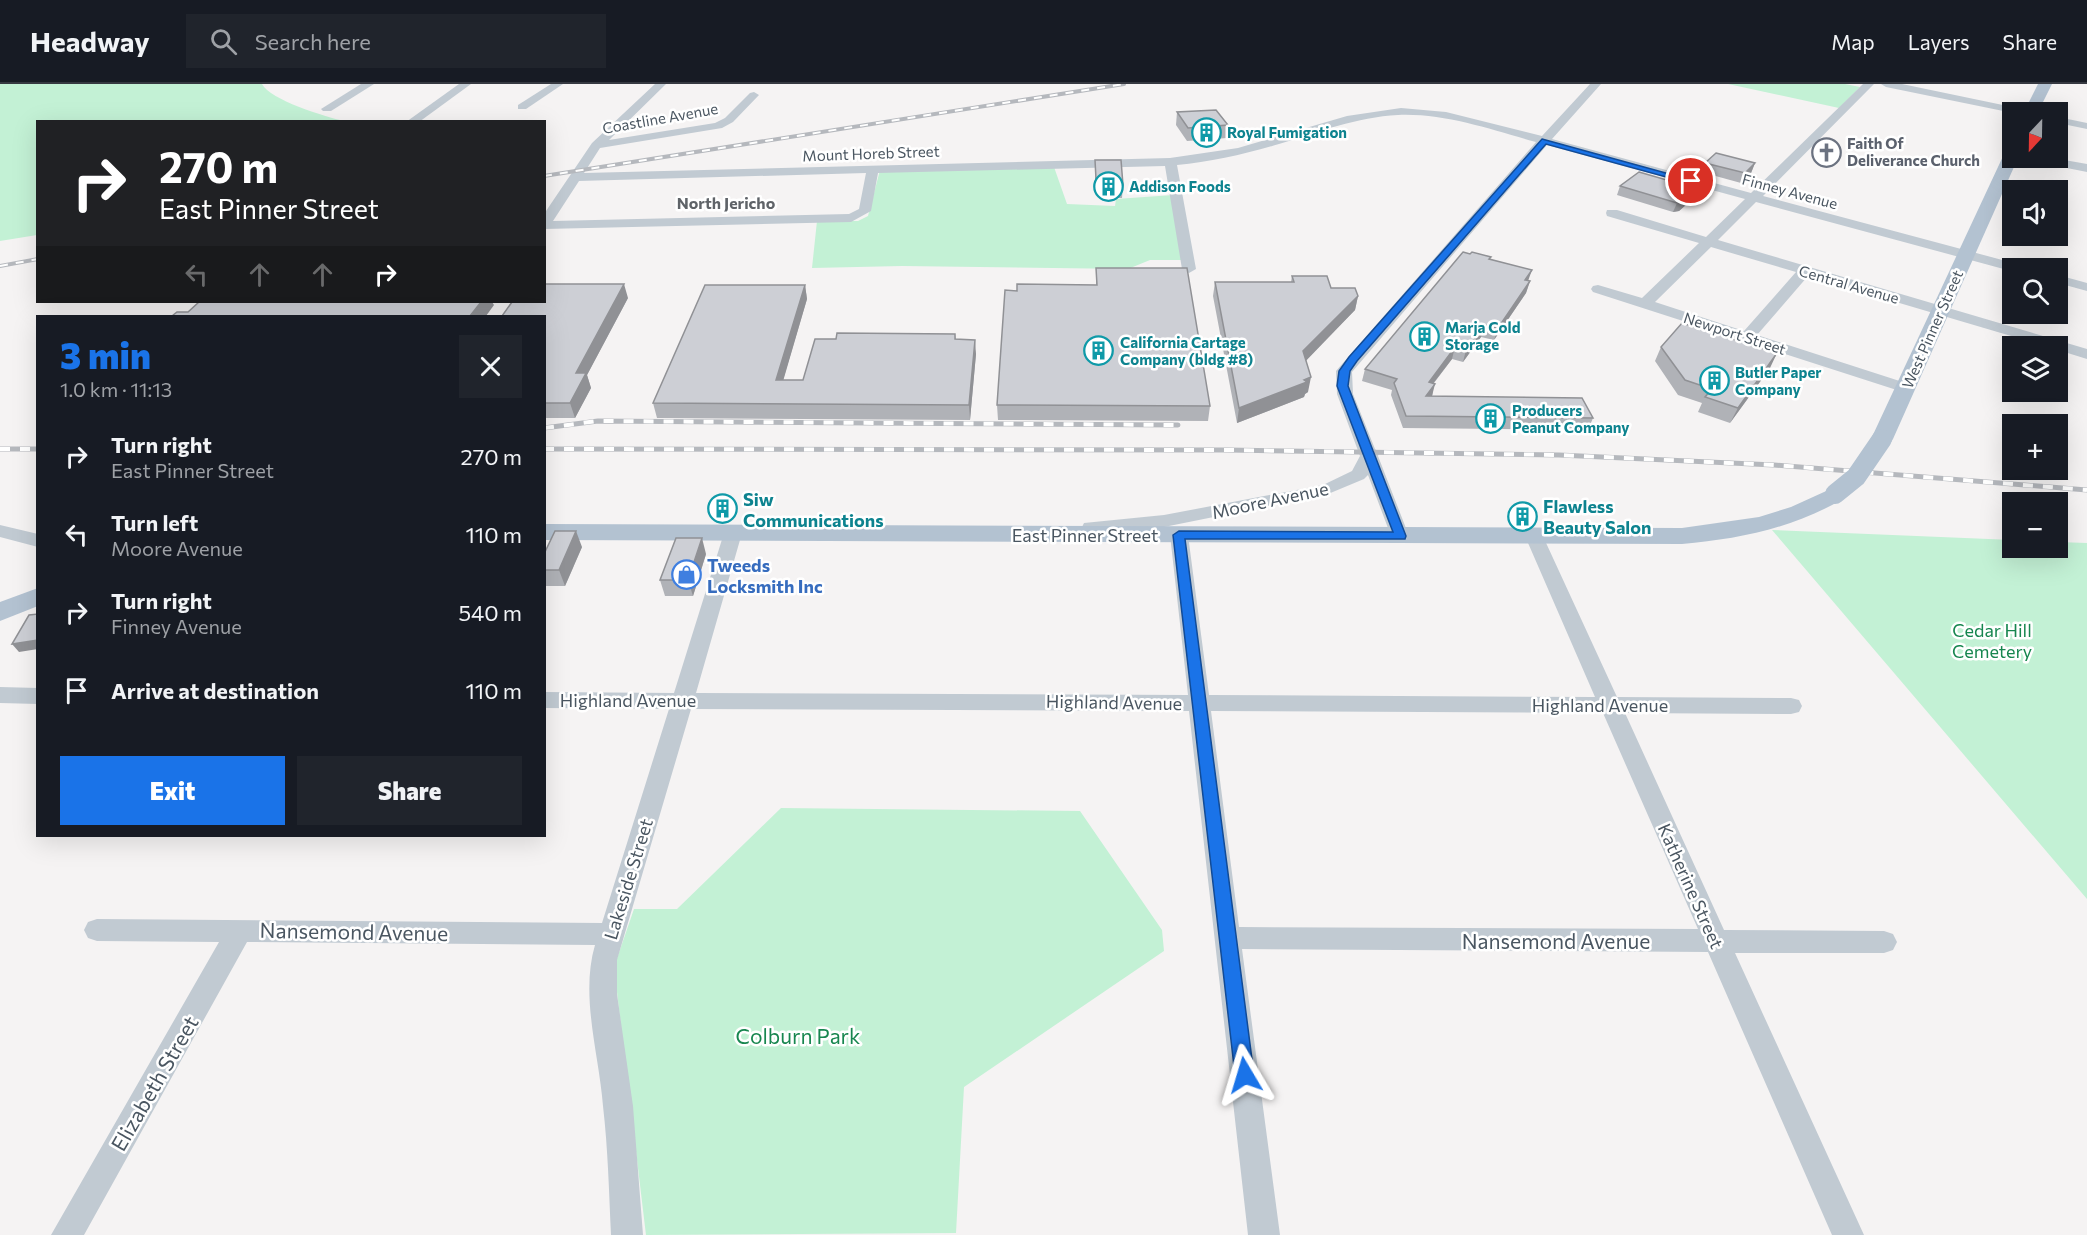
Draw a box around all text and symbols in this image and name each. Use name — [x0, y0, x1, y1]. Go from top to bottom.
search box — [186, 14, 606, 68]
text: Headway — [30, 24, 150, 58]
icon: search — [207, 25, 240, 58]
text: Search here — [255, 28, 371, 55]
text: Map — [1831, 29, 1875, 54]
text: Layers — [1908, 29, 1970, 54]
text: Share — [2003, 29, 2057, 54]
street label: Coastline Avenue — [601, 99, 719, 137]
north arrow — [2002, 102, 2068, 168]
map controls — [2002, 102, 2068, 558]
building icon: Royal Fumigation — [1190, 116, 1222, 148]
place label: Royal Fumigation — [1227, 123, 1347, 141]
place label: Faith Of Deliverance Church — [1847, 134, 1980, 169]
church icon: Faith Of Deliverance Church — [1810, 136, 1842, 168]
text: 270 m — [159, 140, 278, 192]
street label: Mount Horeb Street — [802, 142, 940, 164]
icon: right — [60, 144, 138, 222]
pin — [1665, 155, 1716, 206]
icon: arrive — [1674, 164, 1707, 197]
building icon: Addison Foods — [1092, 170, 1124, 202]
street label: Finney Avenue — [1740, 170, 1840, 212]
place label: Addison Foods — [1129, 177, 1231, 195]
button: sound — [2002, 180, 2068, 246]
text: East Pinner Street — [159, 192, 379, 225]
district label: North Jericho — [677, 193, 776, 212]
icon: left — [180, 258, 213, 291]
icon: ahead — [243, 258, 276, 291]
icon: ahead — [306, 258, 339, 291]
icon: right — [369, 258, 402, 291]
button: search — [2002, 258, 2068, 324]
street label: Central Avenue — [1797, 261, 1901, 307]
street label: West Pinner Street — [1898, 267, 1966, 391]
street label: Newport Street — [1682, 308, 1788, 358]
place label: Marja Cold Storage — [1445, 318, 1520, 353]
building icon: Marja Cold Storage — [1408, 320, 1440, 352]
text: 3 min — [60, 332, 151, 376]
place label: California Cartage Company (bldg #8) — [1120, 333, 1253, 368]
button: close — [459, 335, 522, 398]
building icon: California Cartage Company (bldg #8) — [1083, 335, 1115, 367]
button: layers — [2002, 336, 2068, 402]
place label: Butler Paper Company — [1735, 363, 1821, 398]
building icon: Butler Paper Company — [1698, 365, 1730, 397]
text: 1.0 km · 11:13 — [60, 377, 172, 401]
place label: Producers Peanut Company — [1512, 401, 1630, 436]
building icon: Producers Peanut Company — [1475, 403, 1507, 435]
button: + — [2002, 414, 2068, 480]
text: Turn right — [111, 431, 212, 458]
icon: right — [60, 440, 93, 473]
text: 270 m — [461, 443, 522, 470]
text: East Pinner Street — [111, 458, 274, 482]
street label: Moore Avenue — [1210, 477, 1330, 523]
place label: Siw Communications — [743, 488, 884, 531]
button: − — [2002, 492, 2068, 558]
building icon: Siw Communications — [706, 493, 738, 525]
place label: Flawless Beauty Salon — [1543, 495, 1651, 538]
building icon: Flawless Beauty Salon — [1506, 500, 1538, 532]
text: Turn left — [111, 509, 198, 536]
icon: left — [60, 518, 93, 551]
text: 110 m — [465, 521, 522, 548]
street label: East Pinner Street — [1012, 524, 1158, 546]
text: Moore Avenue — [111, 536, 243, 560]
place label: Tweeds Locksmith Inc — [707, 554, 823, 597]
shop icon: Tweeds Locksmith Inc — [670, 559, 702, 591]
text: Turn right — [111, 587, 212, 614]
icon: right — [60, 596, 93, 629]
text: 540 m — [458, 599, 522, 626]
text: Finney Avenue — [111, 614, 242, 638]
park label: Cedar Hill Cemetery — [1952, 619, 2032, 662]
icon: arrive — [60, 674, 93, 707]
text: Arrive at destination — [111, 677, 319, 704]
text: 110 m — [465, 677, 522, 704]
street label: Highland Avenue — [560, 689, 696, 711]
street label: Highland Avenue — [1046, 690, 1182, 714]
street label: Highland Avenue — [1532, 694, 1668, 716]
button: Exit — [60, 756, 285, 825]
button: Share — [297, 756, 522, 825]
street label: Lakeside Street — [599, 816, 657, 942]
street label: Katherine Street — [1654, 820, 1728, 952]
street label: Nansemond Avenue — [260, 917, 448, 945]
street label: Nansemond Avenue — [1462, 928, 1650, 953]
street label: Elizabeth Street — [105, 1011, 203, 1155]
park label: Colburn Park — [736, 1023, 860, 1048]
position arrow — [1213, 1043, 1277, 1107]

